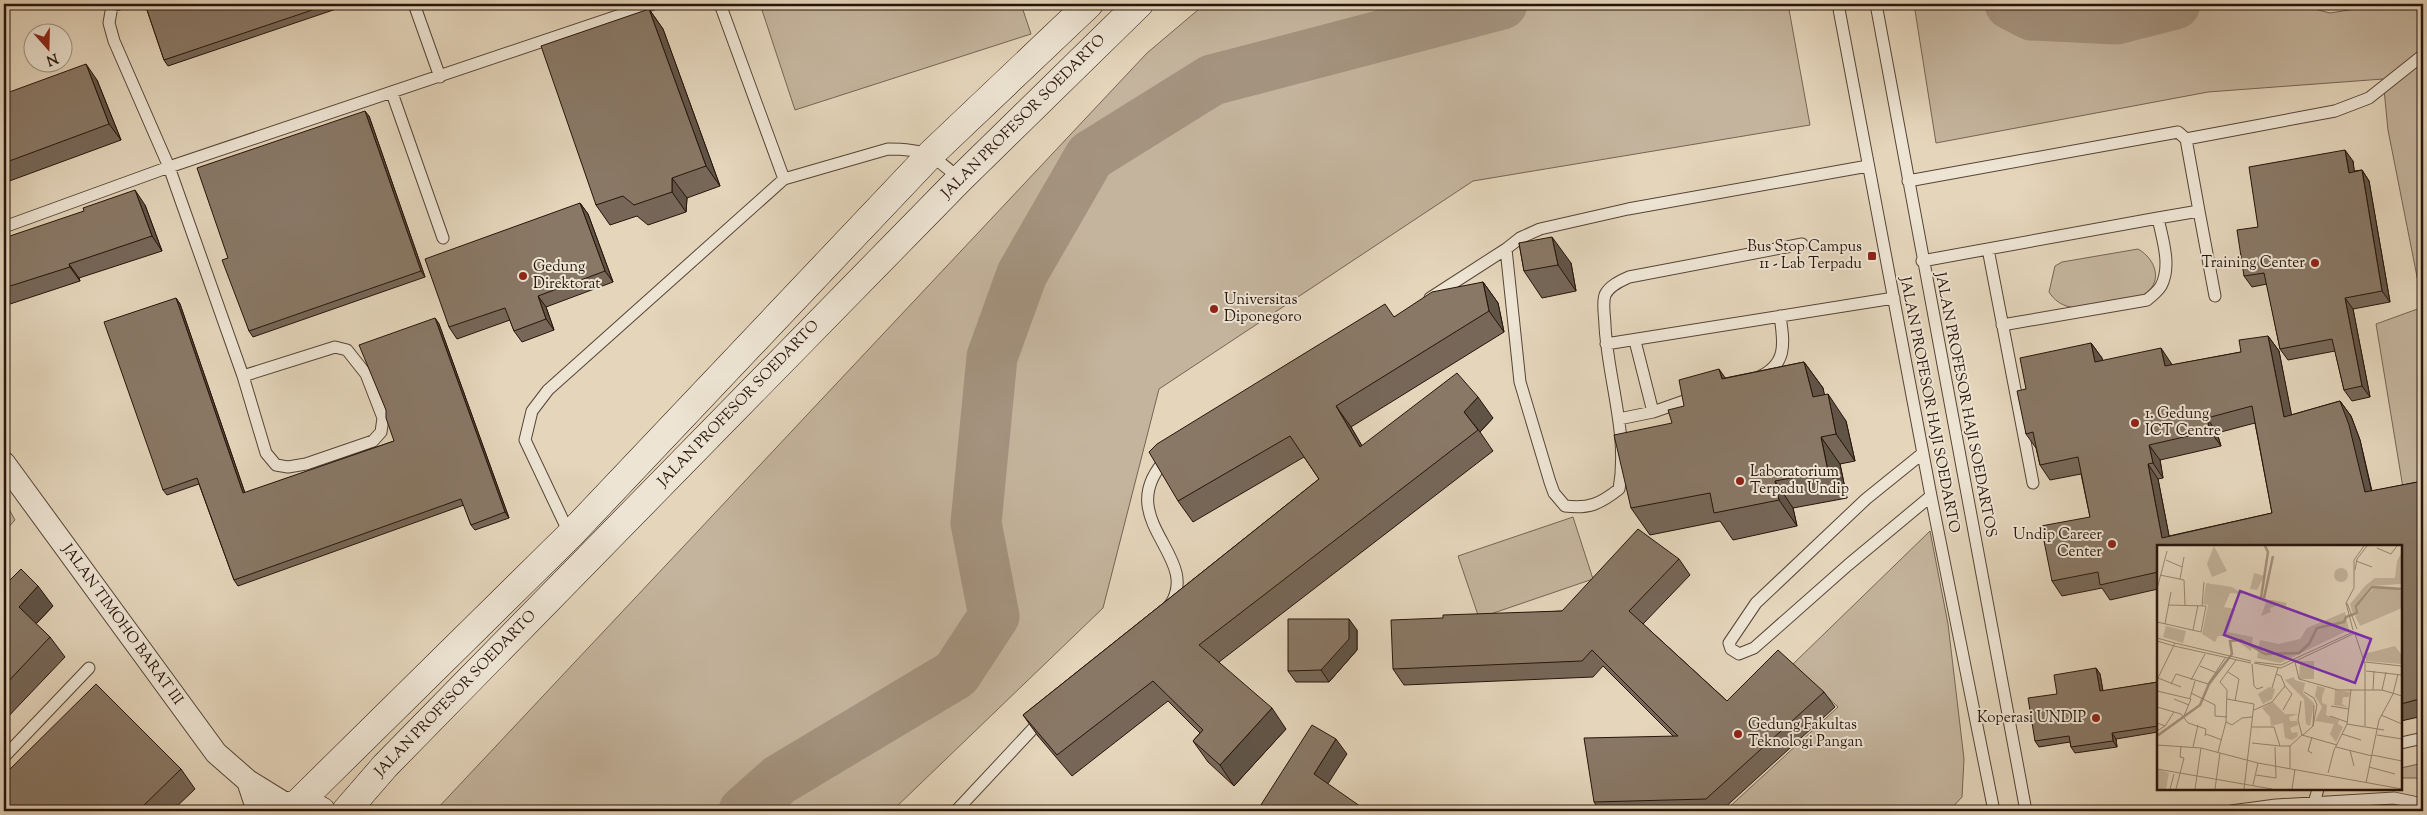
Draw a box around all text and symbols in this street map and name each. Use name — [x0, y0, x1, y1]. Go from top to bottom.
north arrow — [22, 22, 72, 72]
street label: JALAN PROFESOR SOEDARTO — [936, 30, 1111, 205]
text: N — [43, 47, 60, 70]
place label: Bus Stop Campus 11 - Lab Terpadu — [1747, 237, 1862, 275]
marker: Bus Stop Campus 11 - Lab Terpadu — [1866, 250, 1878, 262]
place label: Training Center — [2201, 253, 2305, 274]
place label: Gedung Direktorat — [533, 257, 601, 295]
marker: Training Center — [2309, 257, 2321, 269]
marker: Gedung Direktorat — [517, 270, 529, 282]
street label: JALAN PROFESOR HAJI SOEDARTOS — [1929, 270, 2001, 539]
street label: JALAN PROFESOR HAJI SOEDARTO — [1894, 274, 1964, 535]
place label: Universitas Diponegoro — [1224, 290, 1302, 328]
marker: Universitas Diponegoro — [1208, 303, 1220, 315]
street label: JALAN PROFESOR SOEDARTO — [653, 316, 825, 493]
place label: 1. Gedung ICT Centre — [2145, 404, 2221, 442]
marker: 1. Gedung ICT Centre — [2129, 417, 2141, 429]
place label: Laboratorium Terpadu Undip — [1750, 462, 1849, 500]
marker: Laboratorium Terpadu Undip — [1734, 475, 1746, 487]
place label: Undip Career Center — [2013, 525, 2102, 563]
marker: Undip Career Center — [2106, 538, 2118, 550]
street label: JALAN TIMOHO BARAT III — [56, 540, 188, 710]
inset map — [2157, 545, 2402, 790]
street label: JALAN PROFESOR SOEDARTO — [370, 606, 542, 783]
place label: Koperasi UNDIP — [1977, 708, 2087, 729]
marker: Koperasi UNDIP — [2090, 712, 2102, 724]
place label: Gedung Fakultas Teknologi Pangan — [1748, 715, 1863, 753]
marker: Gedung Fakultas Teknologi Pangan — [1732, 728, 1744, 740]

